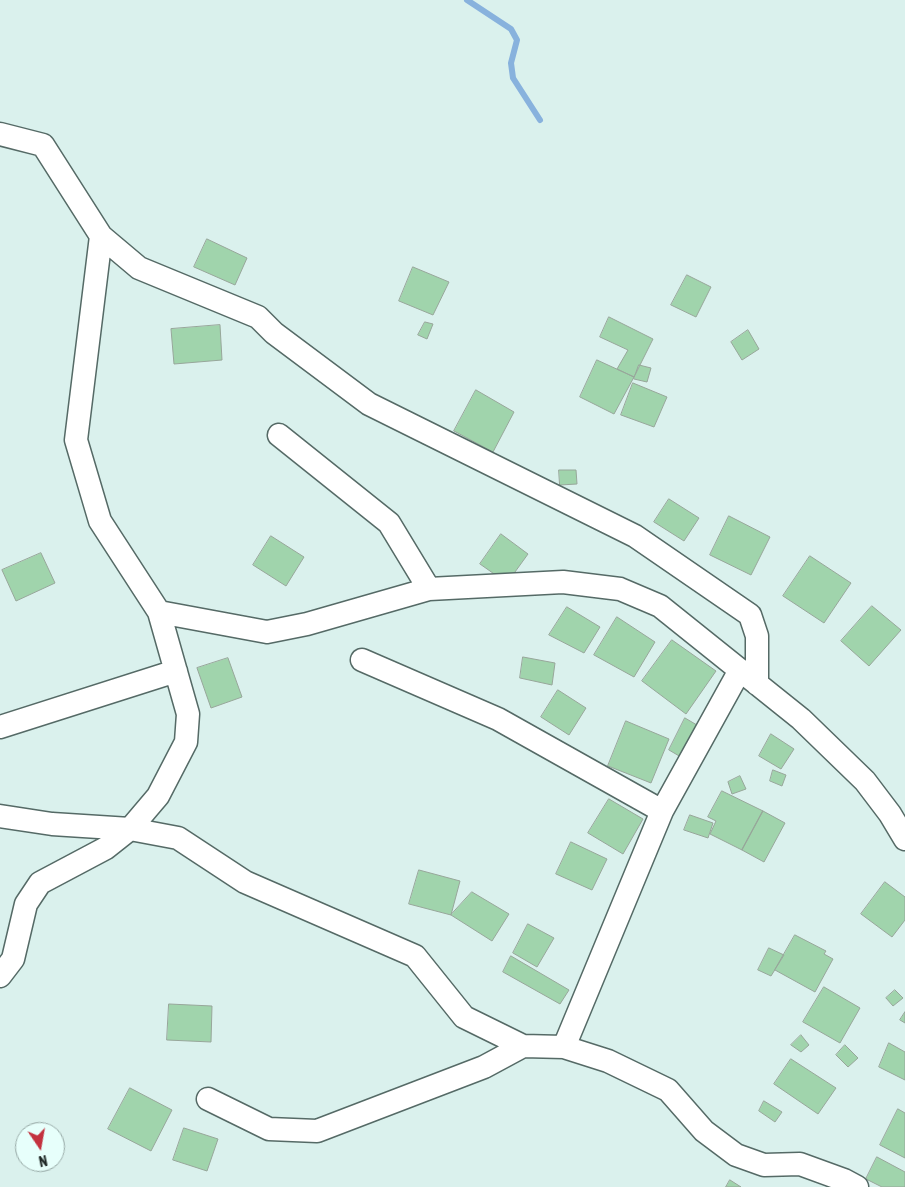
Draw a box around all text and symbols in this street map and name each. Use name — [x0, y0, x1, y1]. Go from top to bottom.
north arrow — [15, 1122, 65, 1172]
text: N — [37, 1152, 49, 1169]

